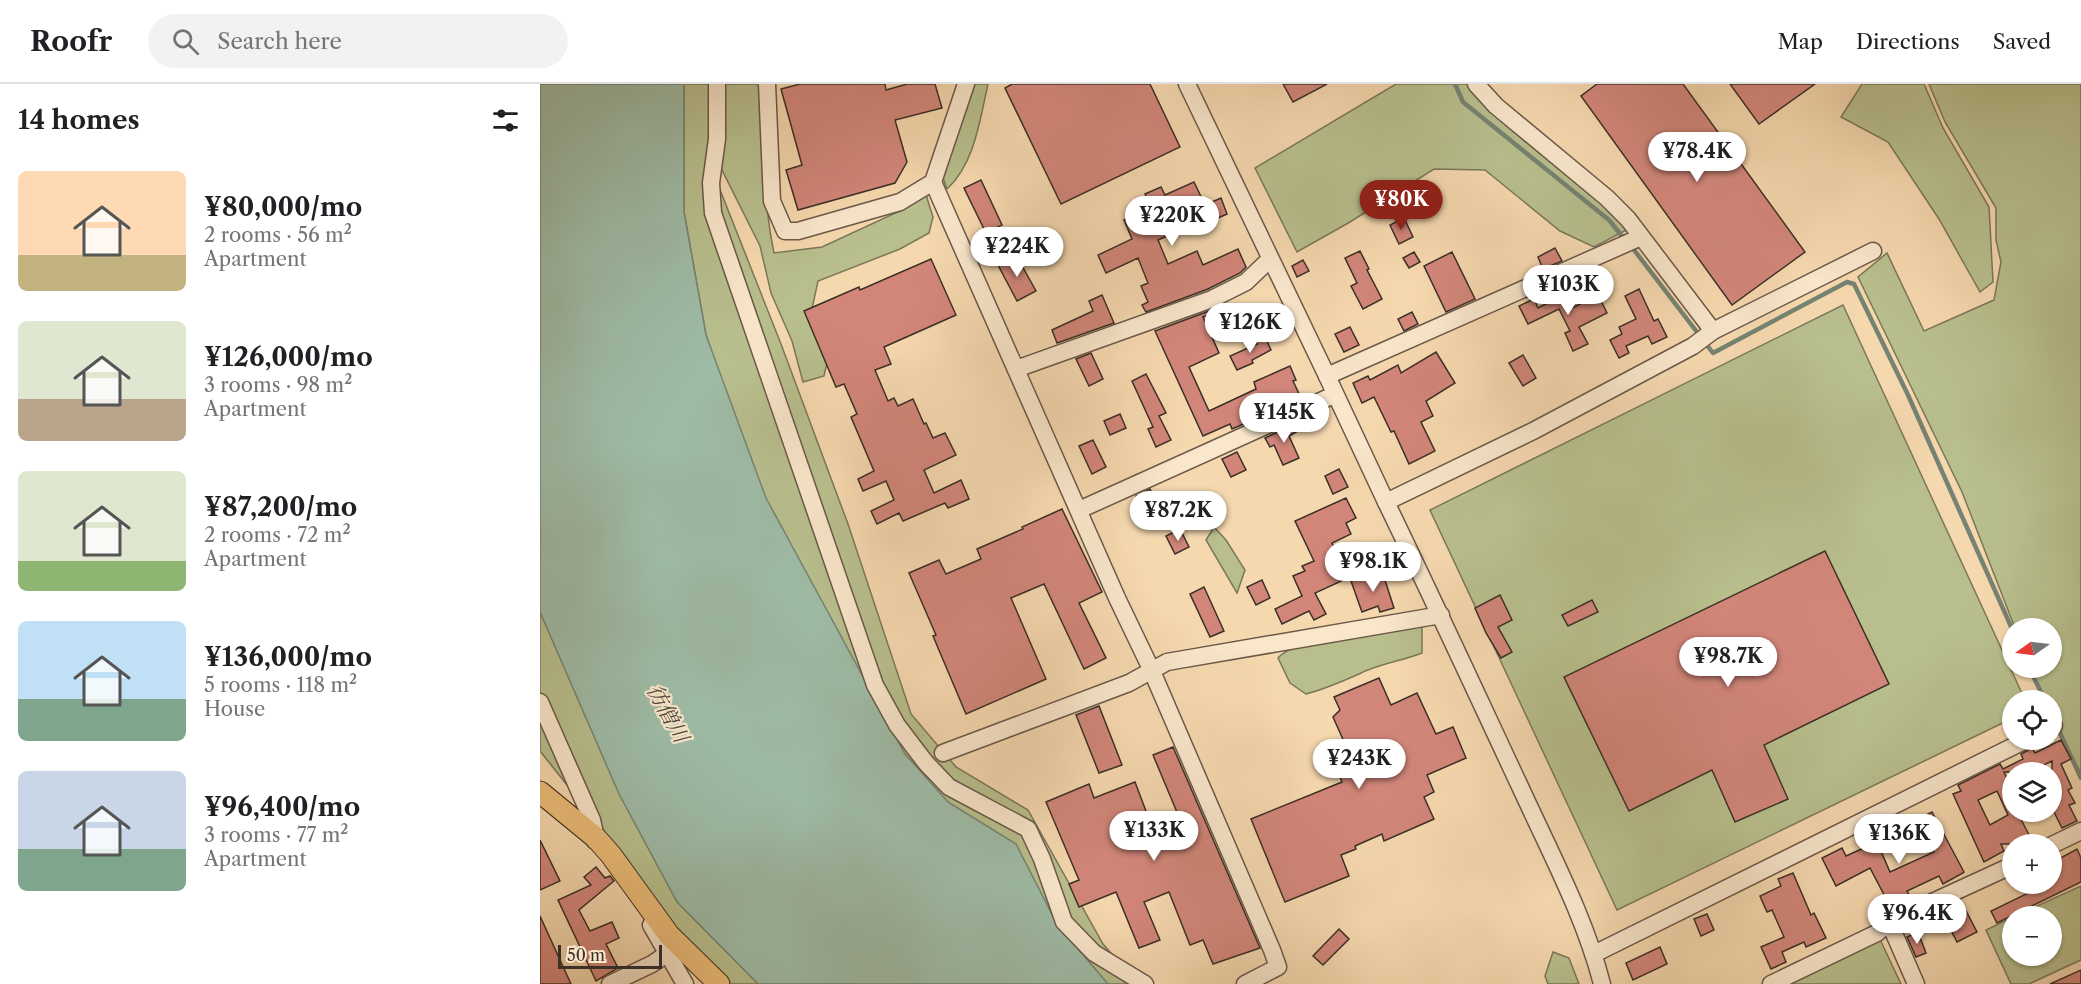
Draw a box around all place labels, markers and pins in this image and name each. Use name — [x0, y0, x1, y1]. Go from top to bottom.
pin: ¥78.4K — [1648, 132, 1746, 183]
pin: ¥80K — [1365, 180, 1437, 231]
pin: ¥220K — [1130, 196, 1214, 247]
pin: ¥224K — [975, 227, 1059, 278]
pin: ¥103K — [1526, 265, 1610, 316]
pin: ¥126K — [1208, 303, 1292, 354]
pin: ¥145K — [1242, 393, 1326, 444]
pin: ¥87.2K — [1129, 491, 1227, 542]
pin: ¥98.1K — [1324, 542, 1422, 593]
pin: ¥98.7K — [1679, 637, 1777, 688]
pin: ¥243K — [1317, 739, 1401, 790]
pin: ¥133K — [1112, 811, 1196, 862]
pin: ¥136K — [1857, 814, 1941, 865]
pin: ¥96.4K — [1868, 894, 1966, 945]

